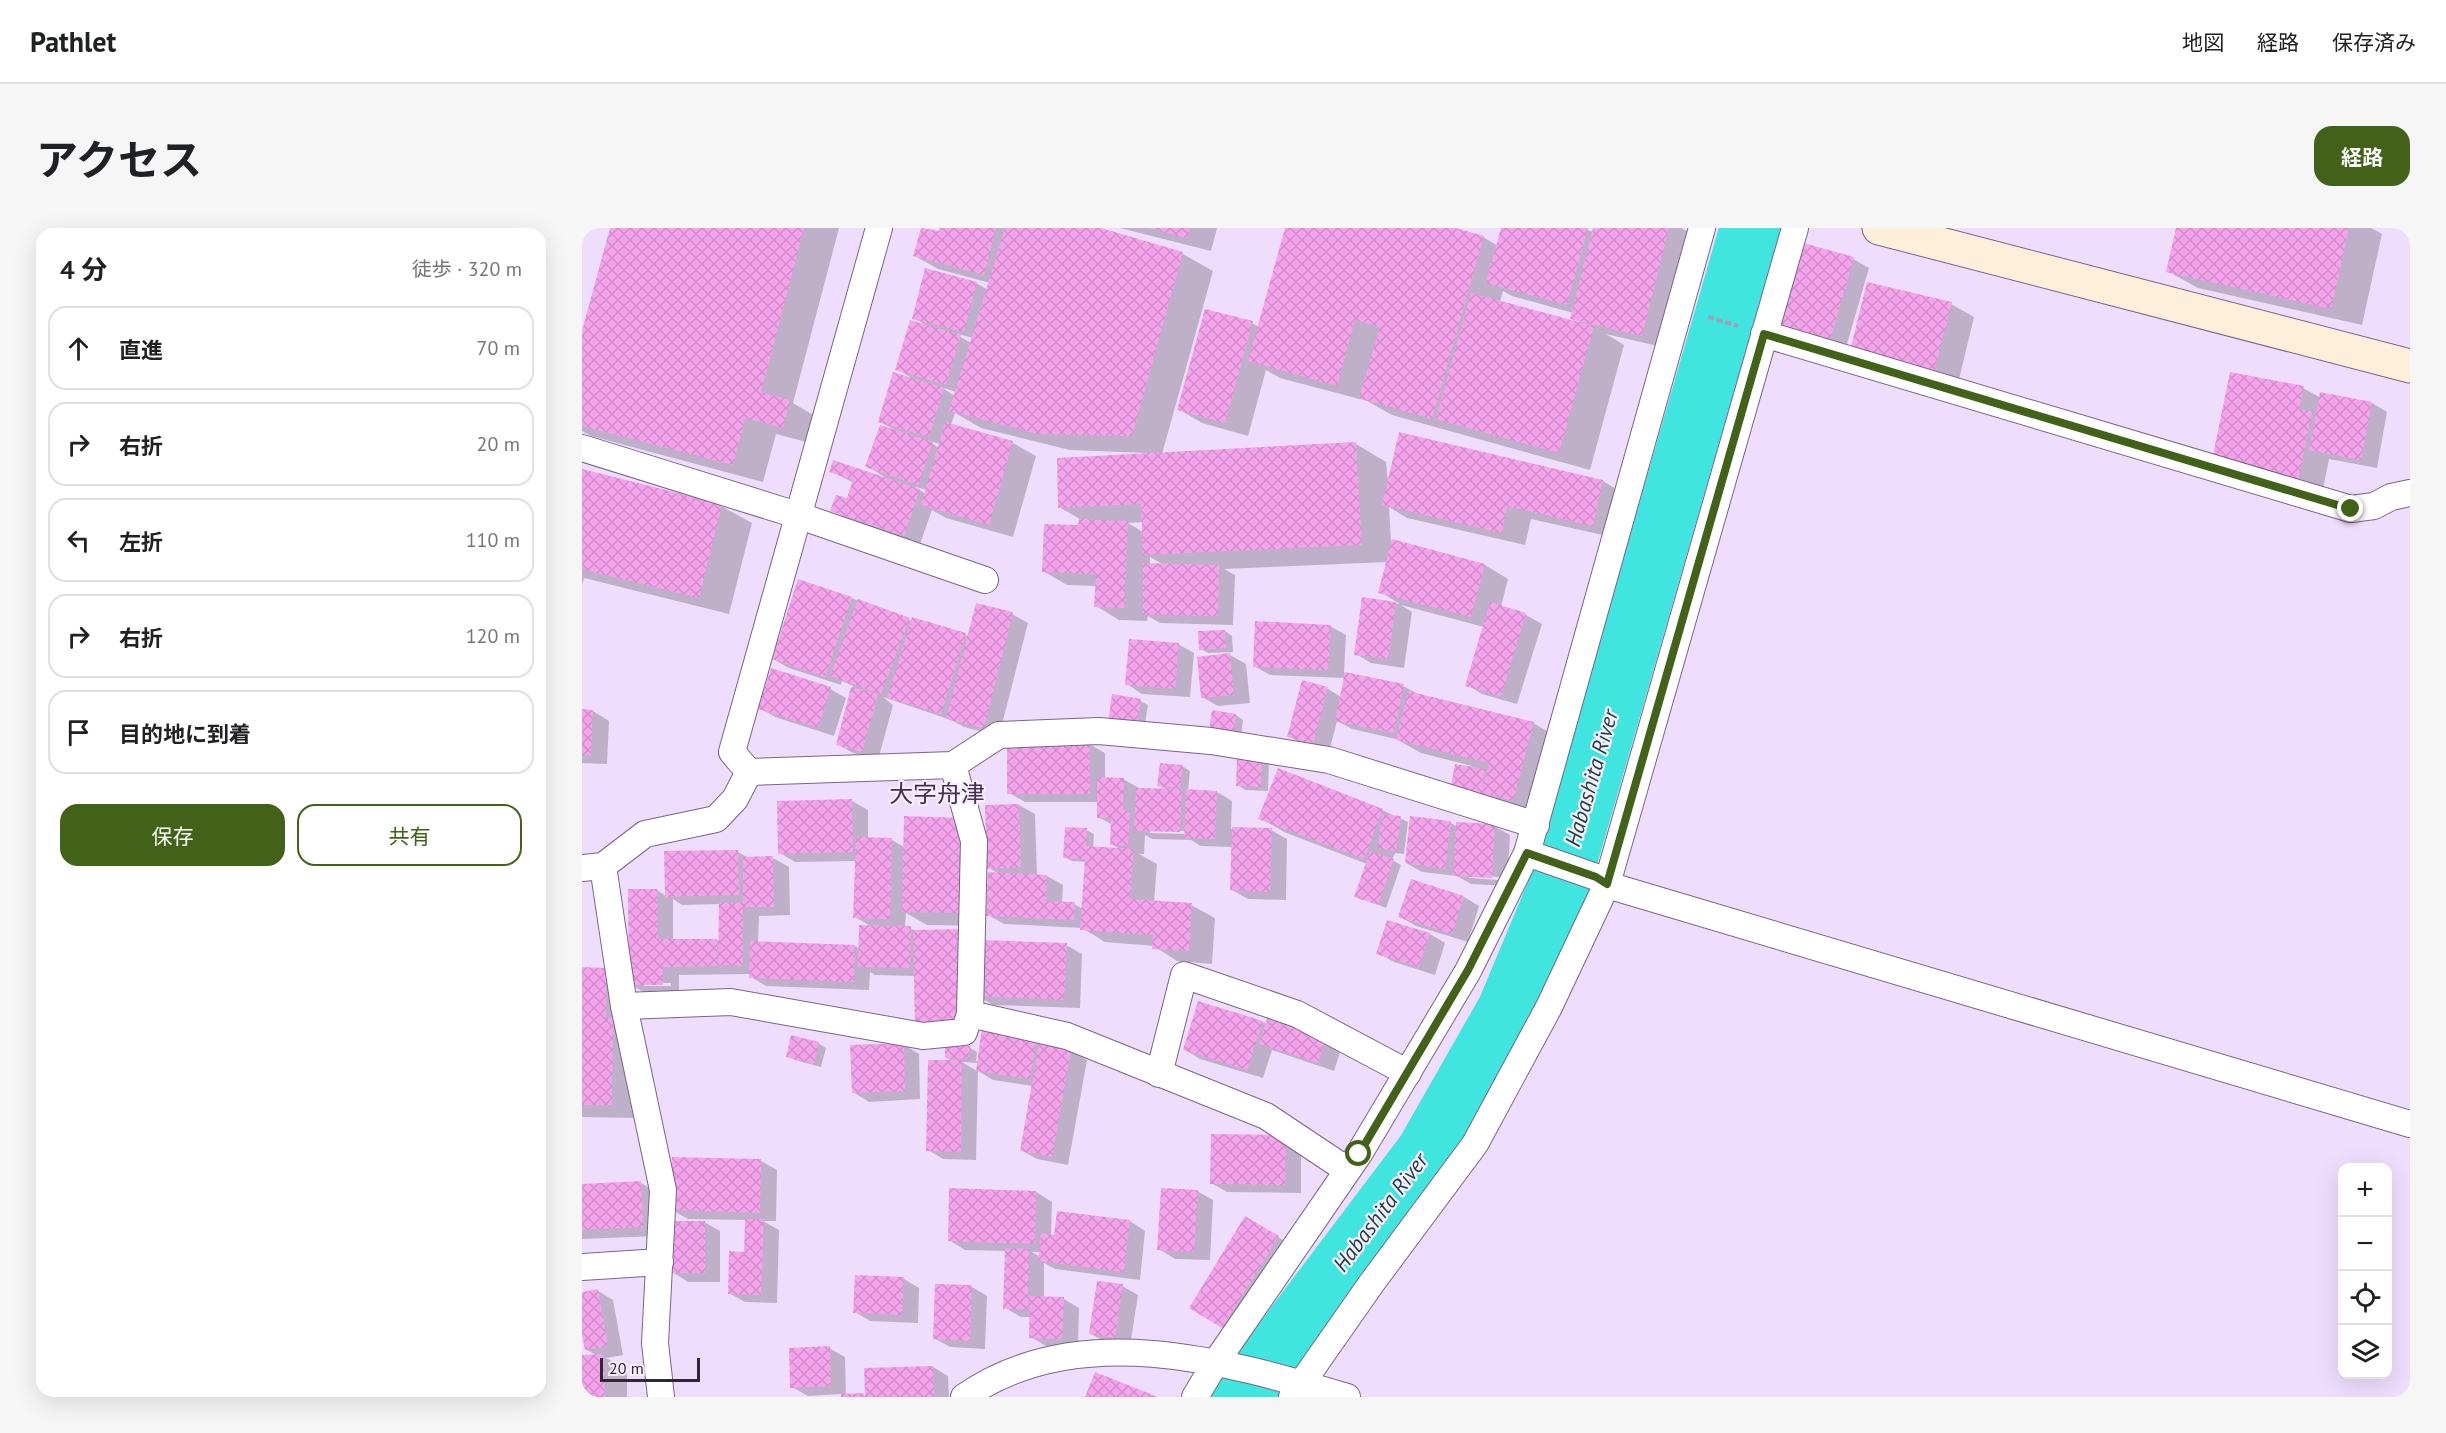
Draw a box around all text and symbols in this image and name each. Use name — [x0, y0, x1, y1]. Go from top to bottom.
text: Pathlet — [30, 23, 116, 60]
text: 地図 — [2182, 29, 2224, 56]
text: 経路 — [2257, 29, 2299, 56]
text: 保存済み — [2332, 29, 2416, 56]
button: 経路 — [2314, 126, 2410, 186]
text: アクセス — [36, 132, 202, 187]
text: 4 分 — [60, 253, 107, 286]
text: 徒歩 · 320 m — [412, 256, 522, 282]
icon: ahead — [62, 332, 95, 365]
text: 70 m — [477, 335, 520, 361]
text: 直進 — [119, 336, 163, 364]
icon: right — [62, 428, 95, 461]
text: 20 m — [477, 431, 520, 457]
text: 右折 — [119, 432, 163, 460]
route end — [2337, 495, 2363, 521]
icon: left — [62, 524, 95, 557]
text: 110 m — [466, 527, 520, 553]
text: 左折 — [119, 528, 163, 556]
icon: right — [62, 620, 95, 653]
text: 120 m — [466, 623, 520, 649]
text: 右折 — [119, 624, 163, 652]
water label: Habashita River — [1558, 705, 1624, 850]
icon: arrive — [62, 716, 95, 749]
text: 目的地に到着 — [119, 720, 251, 748]
district label: 大字舟津 — [889, 778, 985, 809]
button: 保存 — [60, 804, 285, 866]
button: 共有 — [297, 804, 522, 866]
route start — [1345, 1140, 1371, 1166]
water label: Habashita River — [1326, 1146, 1435, 1277]
map controls — [2338, 1163, 2392, 1379]
button: + — [2338, 1163, 2392, 1217]
button: − — [2338, 1217, 2392, 1271]
button: locate — [2338, 1271, 2392, 1325]
button: layers — [2338, 1325, 2392, 1379]
scale bar — [600, 1355, 700, 1382]
text: 20 m — [609, 1358, 644, 1378]

